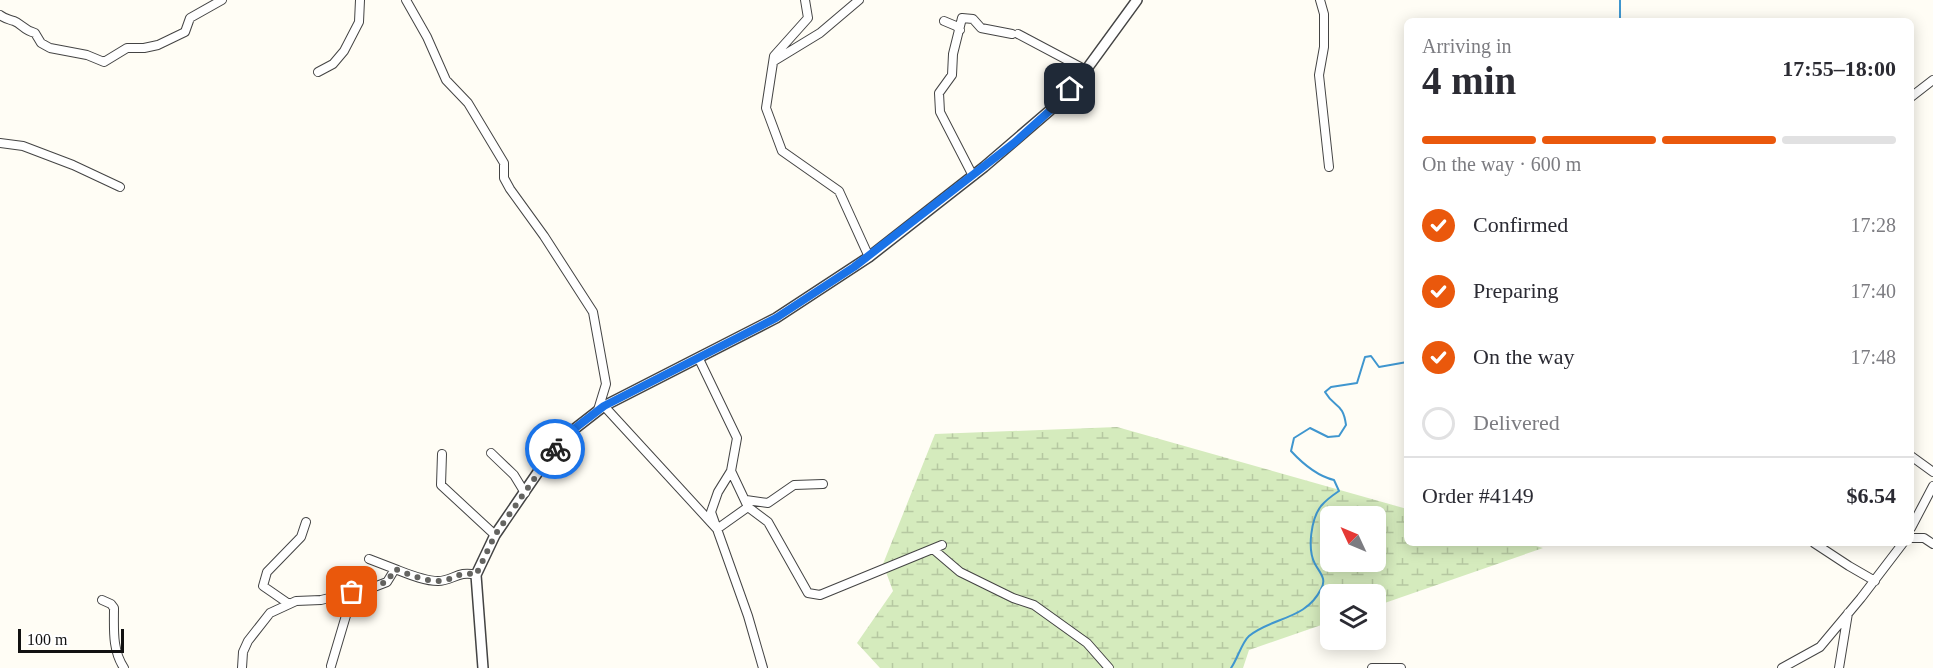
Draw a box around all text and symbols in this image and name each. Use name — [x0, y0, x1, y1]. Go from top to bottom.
text: Arriving in — [1422, 35, 1511, 57]
text: 17:55–18:00 — [1782, 56, 1896, 81]
text: 4 min — [1422, 59, 1516, 102]
pin — [1044, 63, 1095, 114]
icon: home — [1053, 72, 1086, 105]
text: On the way · 600 m — [1422, 153, 1581, 175]
icon: check — [1422, 209, 1455, 242]
text: Confirmed — [1473, 212, 1568, 237]
text: 17:28 — [1850, 214, 1896, 236]
icon: check — [1422, 275, 1455, 308]
text: Preparing — [1473, 278, 1559, 303]
text: 17:40 — [1850, 280, 1896, 302]
icon: check — [1422, 341, 1455, 374]
text: On the way — [1473, 344, 1574, 369]
text: 17:48 — [1850, 346, 1896, 368]
text: Delivered — [1473, 410, 1560, 435]
courier — [525, 419, 585, 479]
icon: bike — [539, 433, 572, 466]
text: Order #4149 — [1422, 483, 1534, 508]
text: $6.54 — [1847, 483, 1896, 508]
north arrow — [1320, 506, 1386, 572]
map controls — [1320, 506, 1386, 650]
pin — [326, 566, 377, 617]
icon: bag — [335, 575, 368, 608]
button: layers — [1320, 584, 1386, 650]
scale bar — [18, 626, 124, 654]
text: 100 m — [27, 631, 67, 648]

